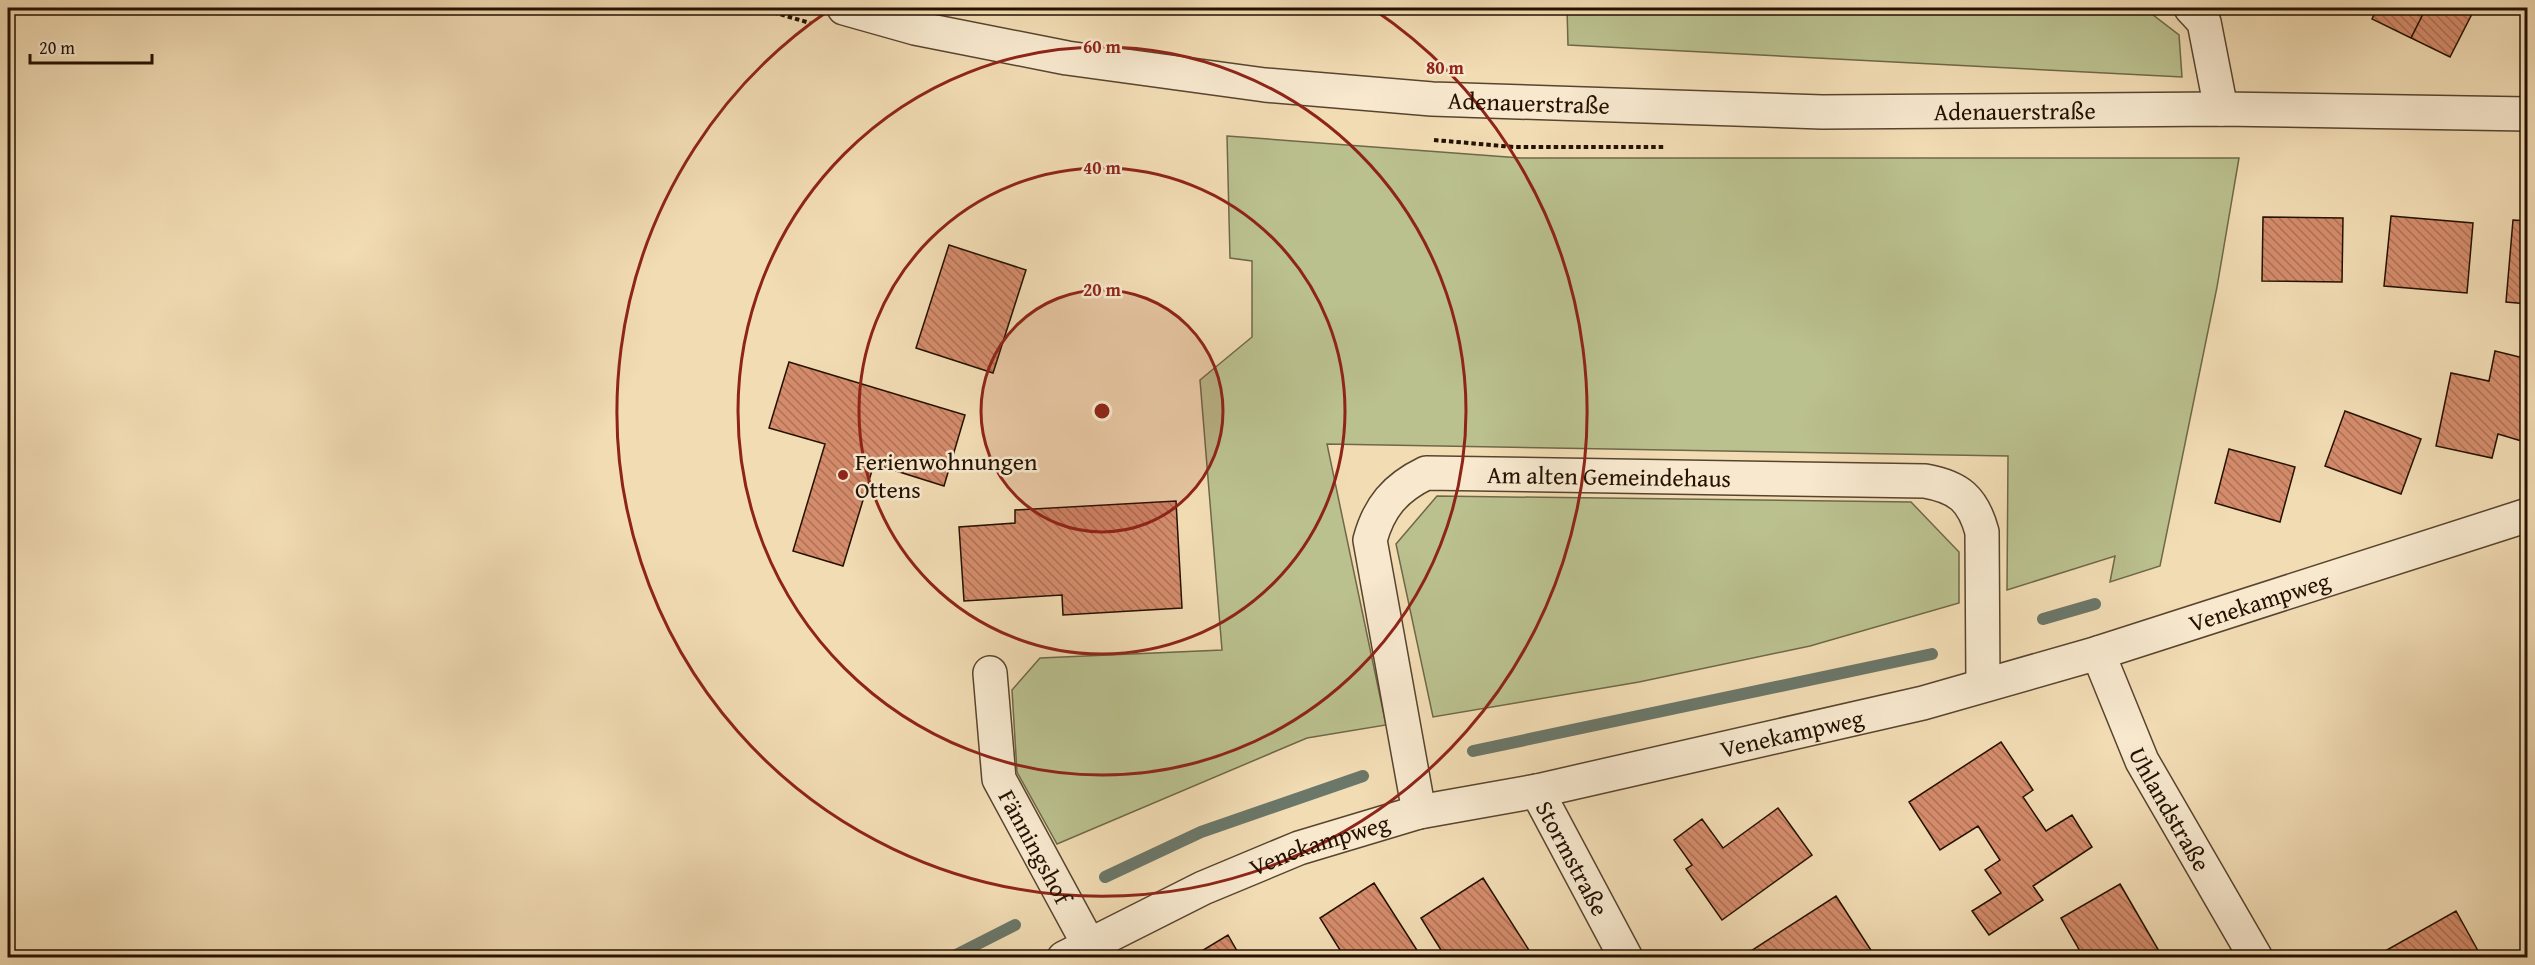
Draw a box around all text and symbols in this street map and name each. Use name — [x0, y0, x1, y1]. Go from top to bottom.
scale bar — [30, 27, 152, 65]
text: 60 m — [1083, 33, 1122, 60]
text: 20 m — [39, 34, 75, 61]
text: 80 m — [1426, 54, 1465, 81]
street label: Adenauerstraße — [1447, 82, 1610, 122]
street label: Adenauerstraße — [1934, 92, 2096, 129]
text: 40 m — [1083, 154, 1122, 181]
text: 20 m — [1083, 276, 1122, 303]
centre of rings — [1092, 401, 1112, 421]
place label: Ferienwohnungen Ottens — [855, 444, 1038, 507]
street label: Am alten Gemeindehaus — [1487, 456, 1731, 495]
marker: Ferienwohnungen Ottens — [836, 468, 850, 482]
street label: Venekampweg — [2184, 562, 2334, 640]
street label: Venekampweg — [1717, 700, 1867, 766]
street label: Uhlandstraße — [2121, 742, 2219, 877]
street label: Fänningshof — [990, 783, 1082, 912]
street label: Stormstraße — [1528, 794, 1618, 922]
street label: Venekampweg — [1244, 804, 1394, 884]

